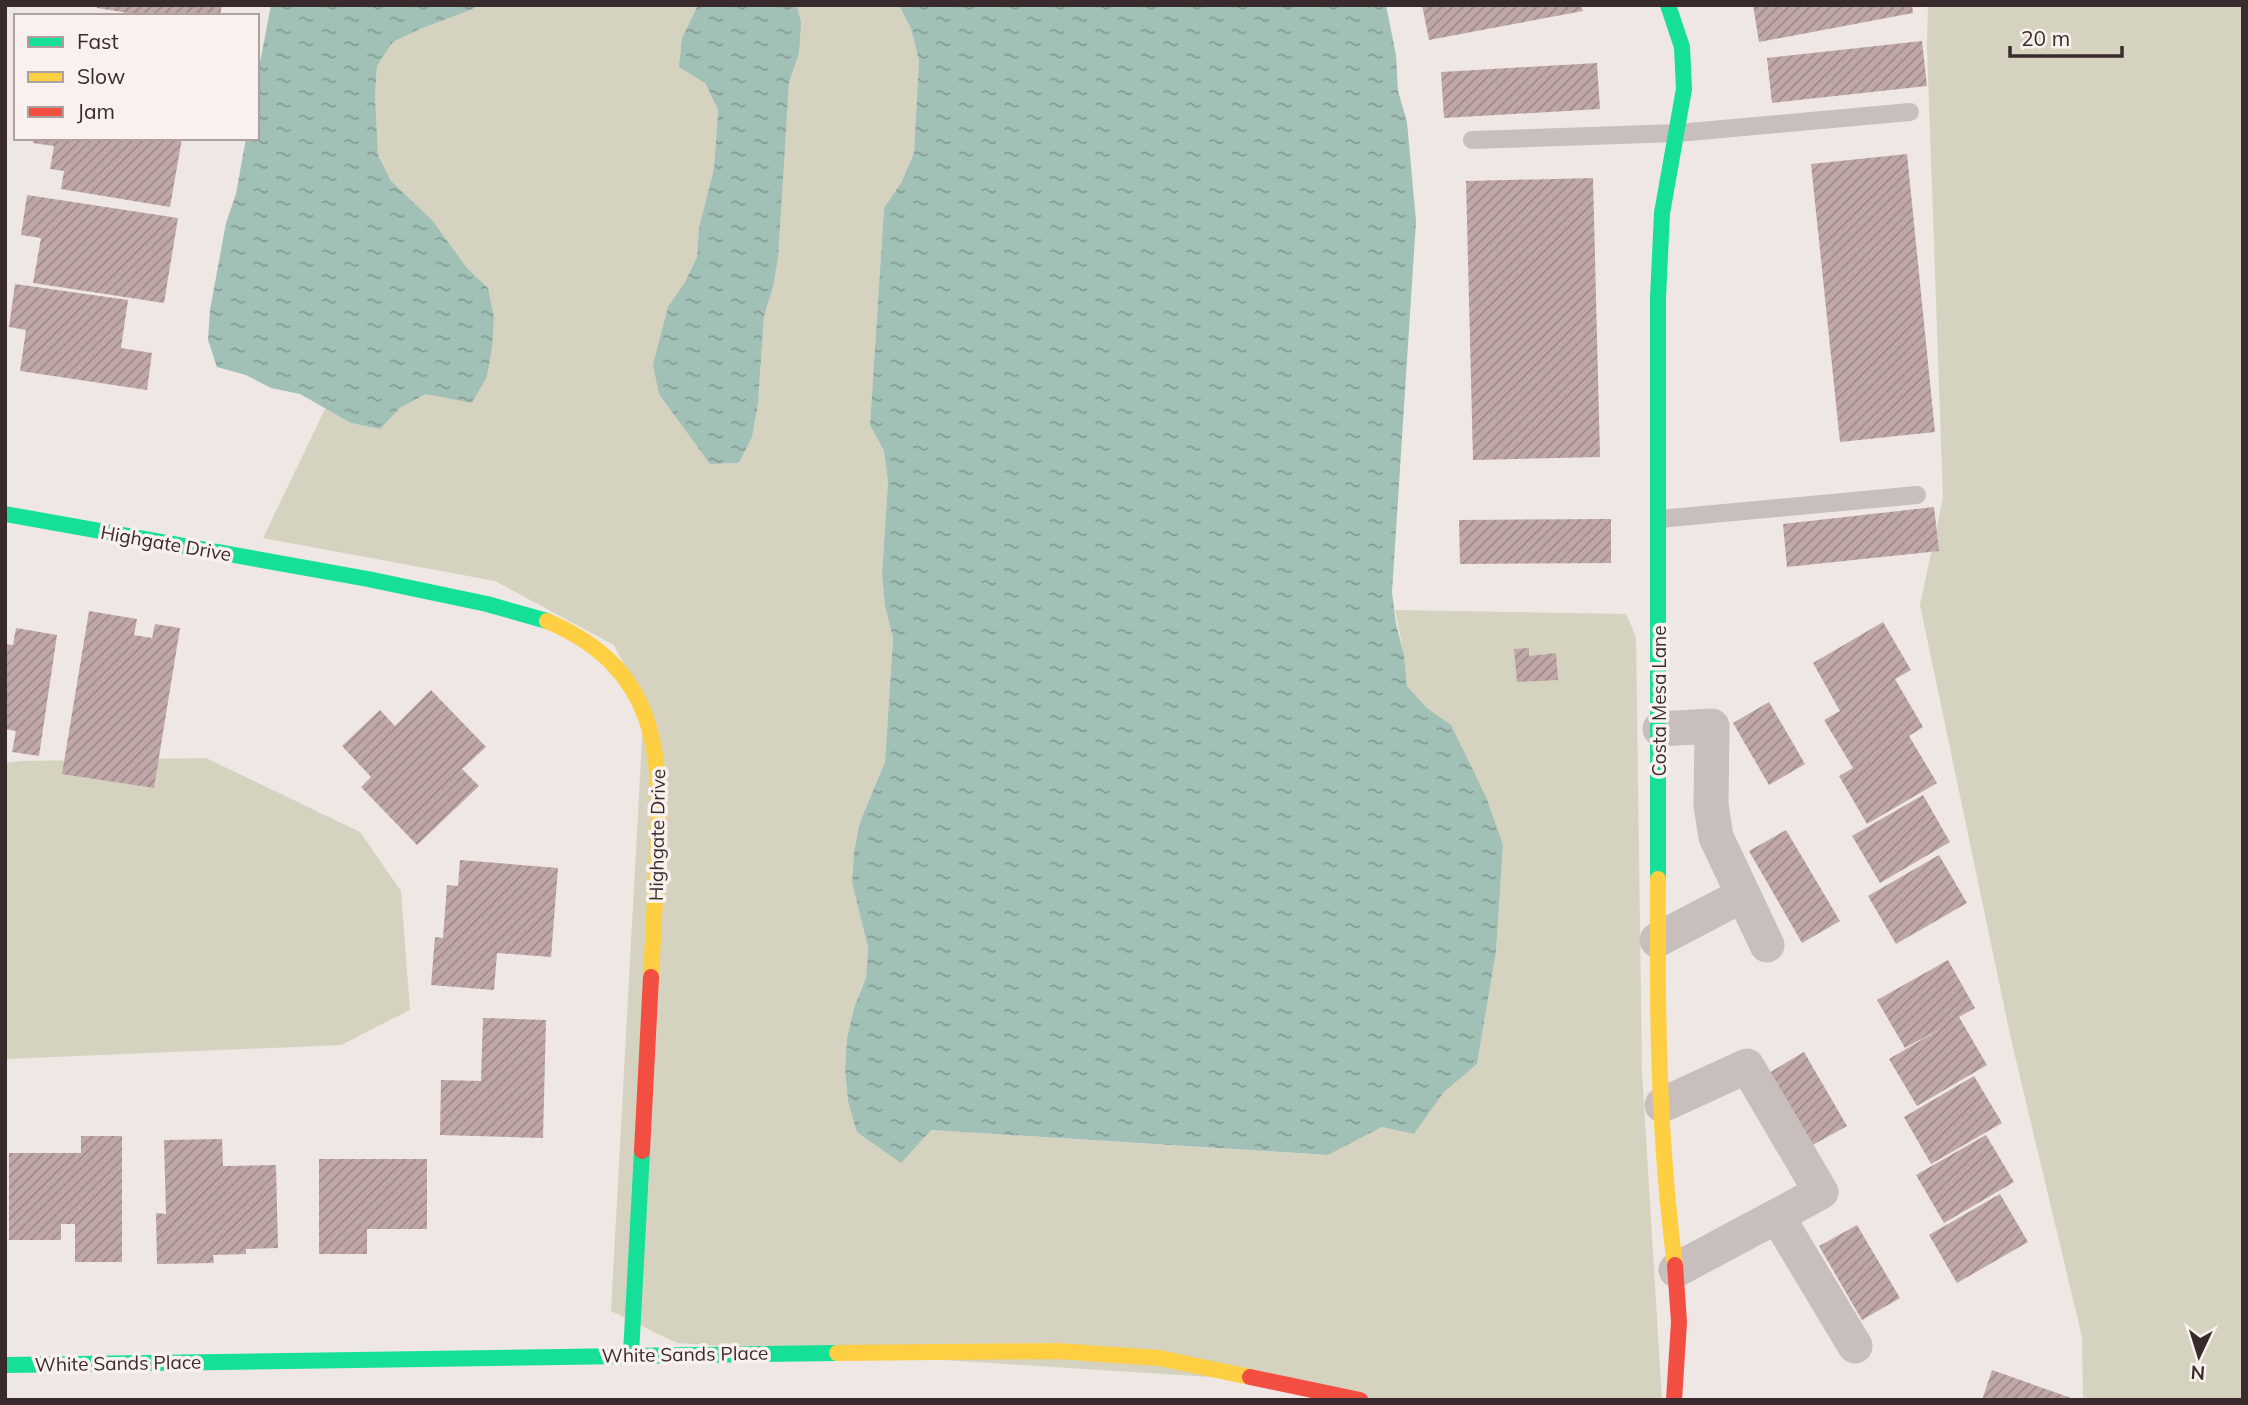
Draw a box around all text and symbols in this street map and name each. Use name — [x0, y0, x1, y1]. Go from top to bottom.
legend — [14, 14, 259, 140]
scale bar — [2010, 14, 2122, 58]
text: 20 m — [2021, 25, 2070, 51]
text: Fast — [77, 28, 119, 54]
text: Slow — [77, 63, 125, 89]
text: Jam — [77, 98, 115, 124]
street label: Highgate Drive — [99, 520, 233, 566]
street label: Costa Mesa Lane — [1647, 625, 1671, 777]
street label: Highgate Drive — [644, 769, 670, 901]
north arrow — [2164, 1321, 2234, 1391]
street label: White Sands Place — [601, 1341, 769, 1367]
street label: White Sands Place — [34, 1350, 202, 1376]
text: N — [2190, 1360, 2206, 1385]

